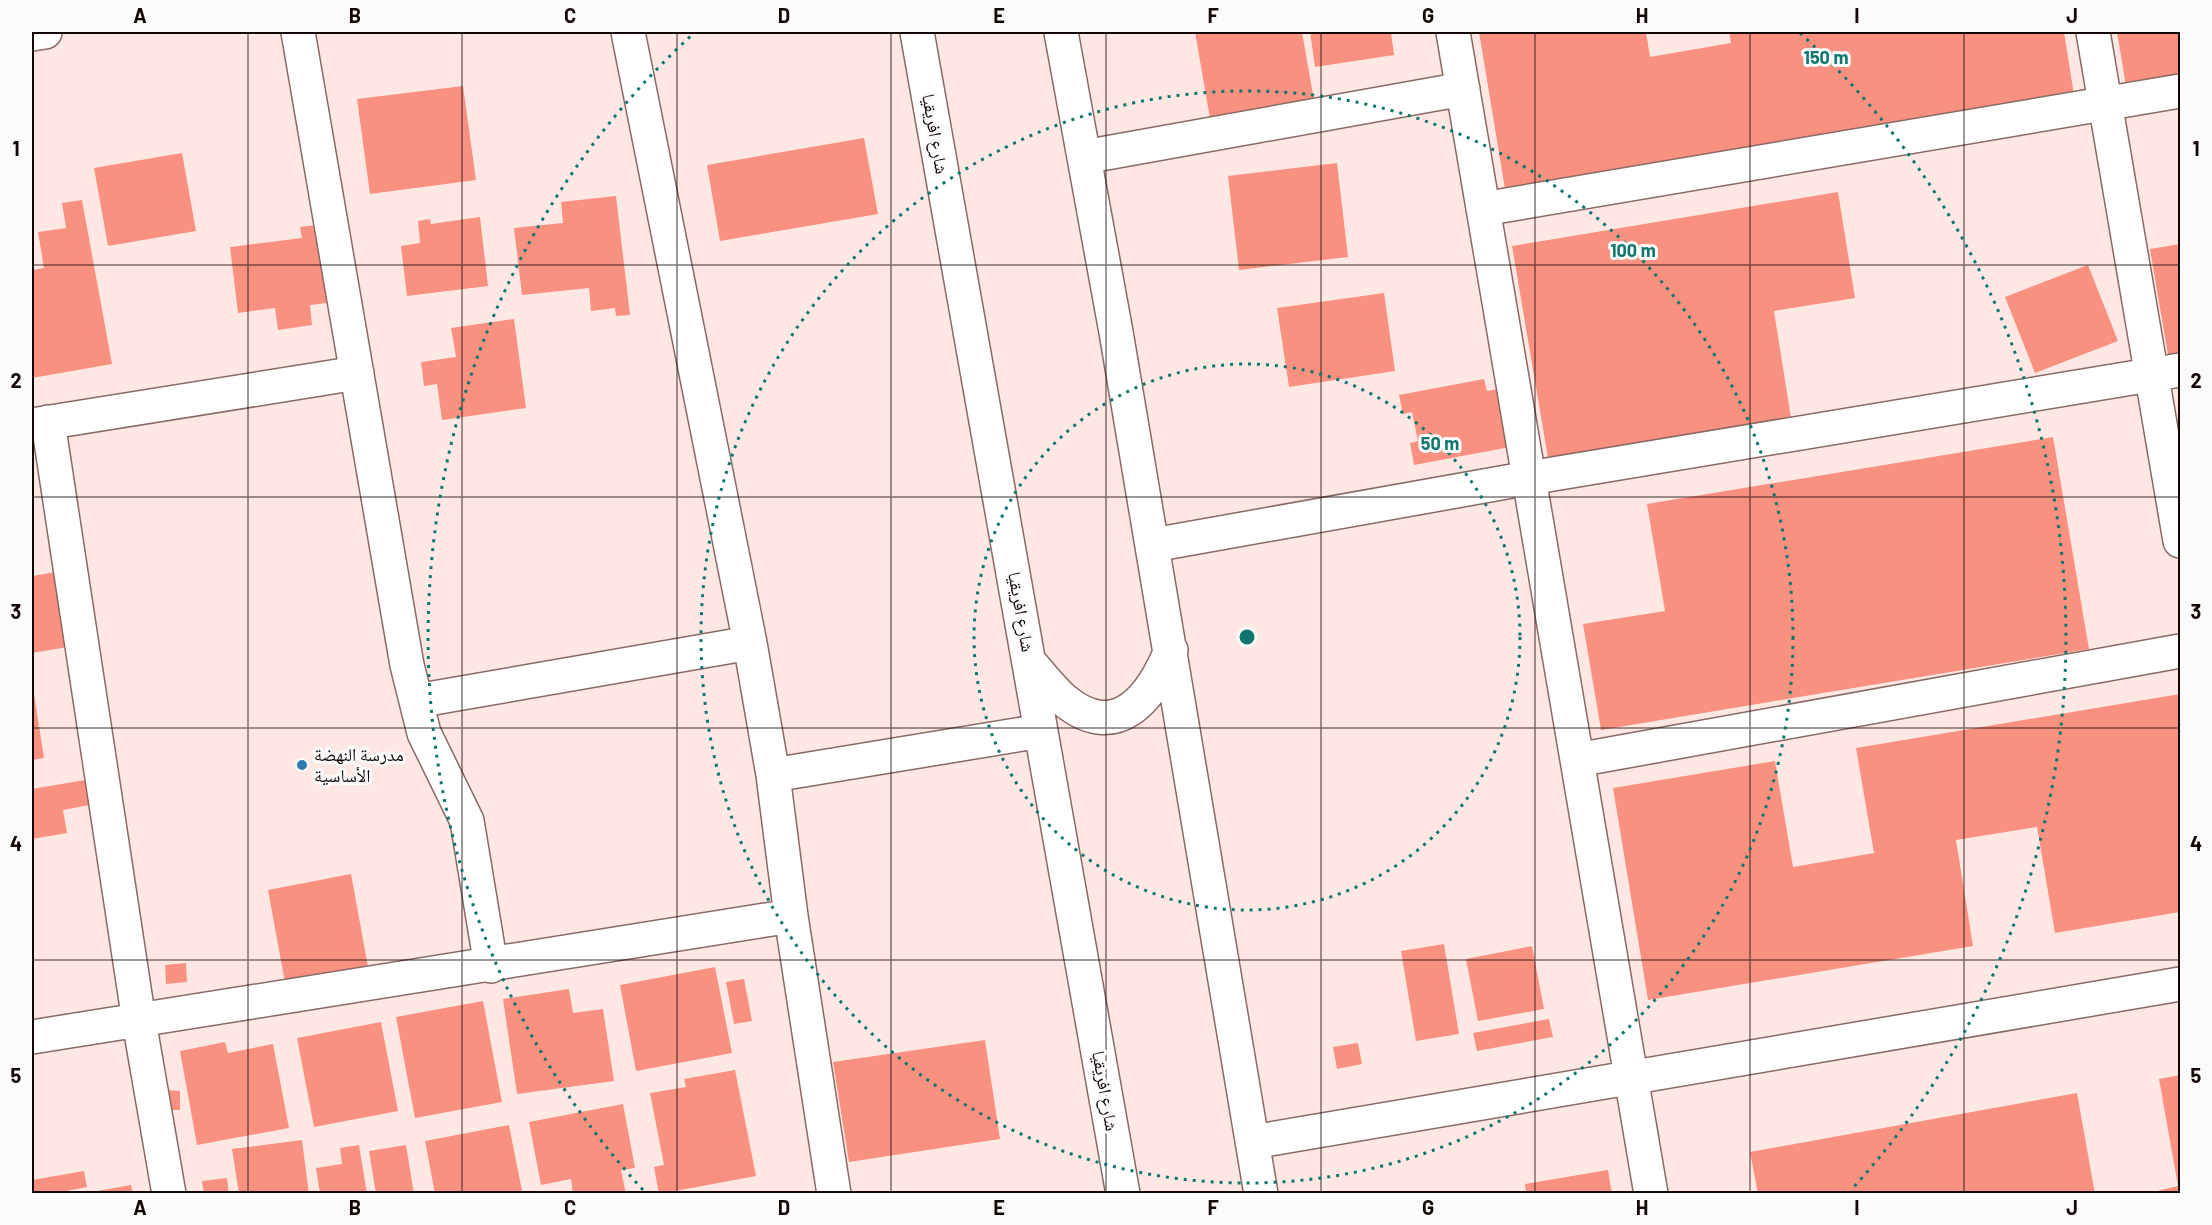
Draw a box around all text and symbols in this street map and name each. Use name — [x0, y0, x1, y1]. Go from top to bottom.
text: A — [133, 3, 147, 27]
text: B — [349, 3, 361, 27]
text: C — [564, 3, 576, 27]
text: D — [778, 3, 790, 27]
text: E — [993, 3, 1005, 27]
text: F — [1207, 3, 1219, 27]
text: G — [1422, 3, 1434, 27]
text: H — [1636, 3, 1648, 27]
text: I — [1854, 3, 1860, 27]
text: J — [2066, 3, 2078, 27]
text: 150 m — [1804, 46, 1848, 68]
street label: شارع افريقيا — [917, 92, 954, 176]
text: 1 — [12, 136, 20, 160]
text: 1 — [2192, 136, 2200, 160]
text: 100 m — [1610, 239, 1656, 261]
text: 2 — [10, 368, 22, 392]
text: 2 — [2190, 368, 2202, 392]
text: 50 m — [1421, 432, 1459, 454]
street label: شارع افريقيا — [1003, 570, 1040, 654]
text: 3 — [11, 599, 21, 623]
text: 3 — [2191, 599, 2201, 623]
centre of rings — [1237, 627, 1257, 647]
place label: مدرسة النهضة الأساسية — [314, 743, 404, 786]
marker: مدرسة النهضة الأساسية — [295, 758, 309, 772]
text: 4 — [10, 831, 22, 855]
text: 4 — [2190, 831, 2202, 855]
street label: شارع افريقيا — [1087, 1049, 1124, 1133]
text: 5 — [11, 1063, 22, 1087]
text: 5 — [2191, 1063, 2202, 1087]
text: A — [133, 1195, 147, 1219]
text: B — [349, 1195, 361, 1219]
text: C — [564, 1195, 576, 1219]
text: D — [778, 1195, 790, 1219]
text: E — [993, 1195, 1005, 1219]
text: F — [1207, 1195, 1219, 1219]
text: G — [1422, 1195, 1434, 1219]
text: H — [1636, 1195, 1648, 1219]
text: I — [1854, 1195, 1860, 1219]
text: J — [2066, 1195, 2078, 1219]

